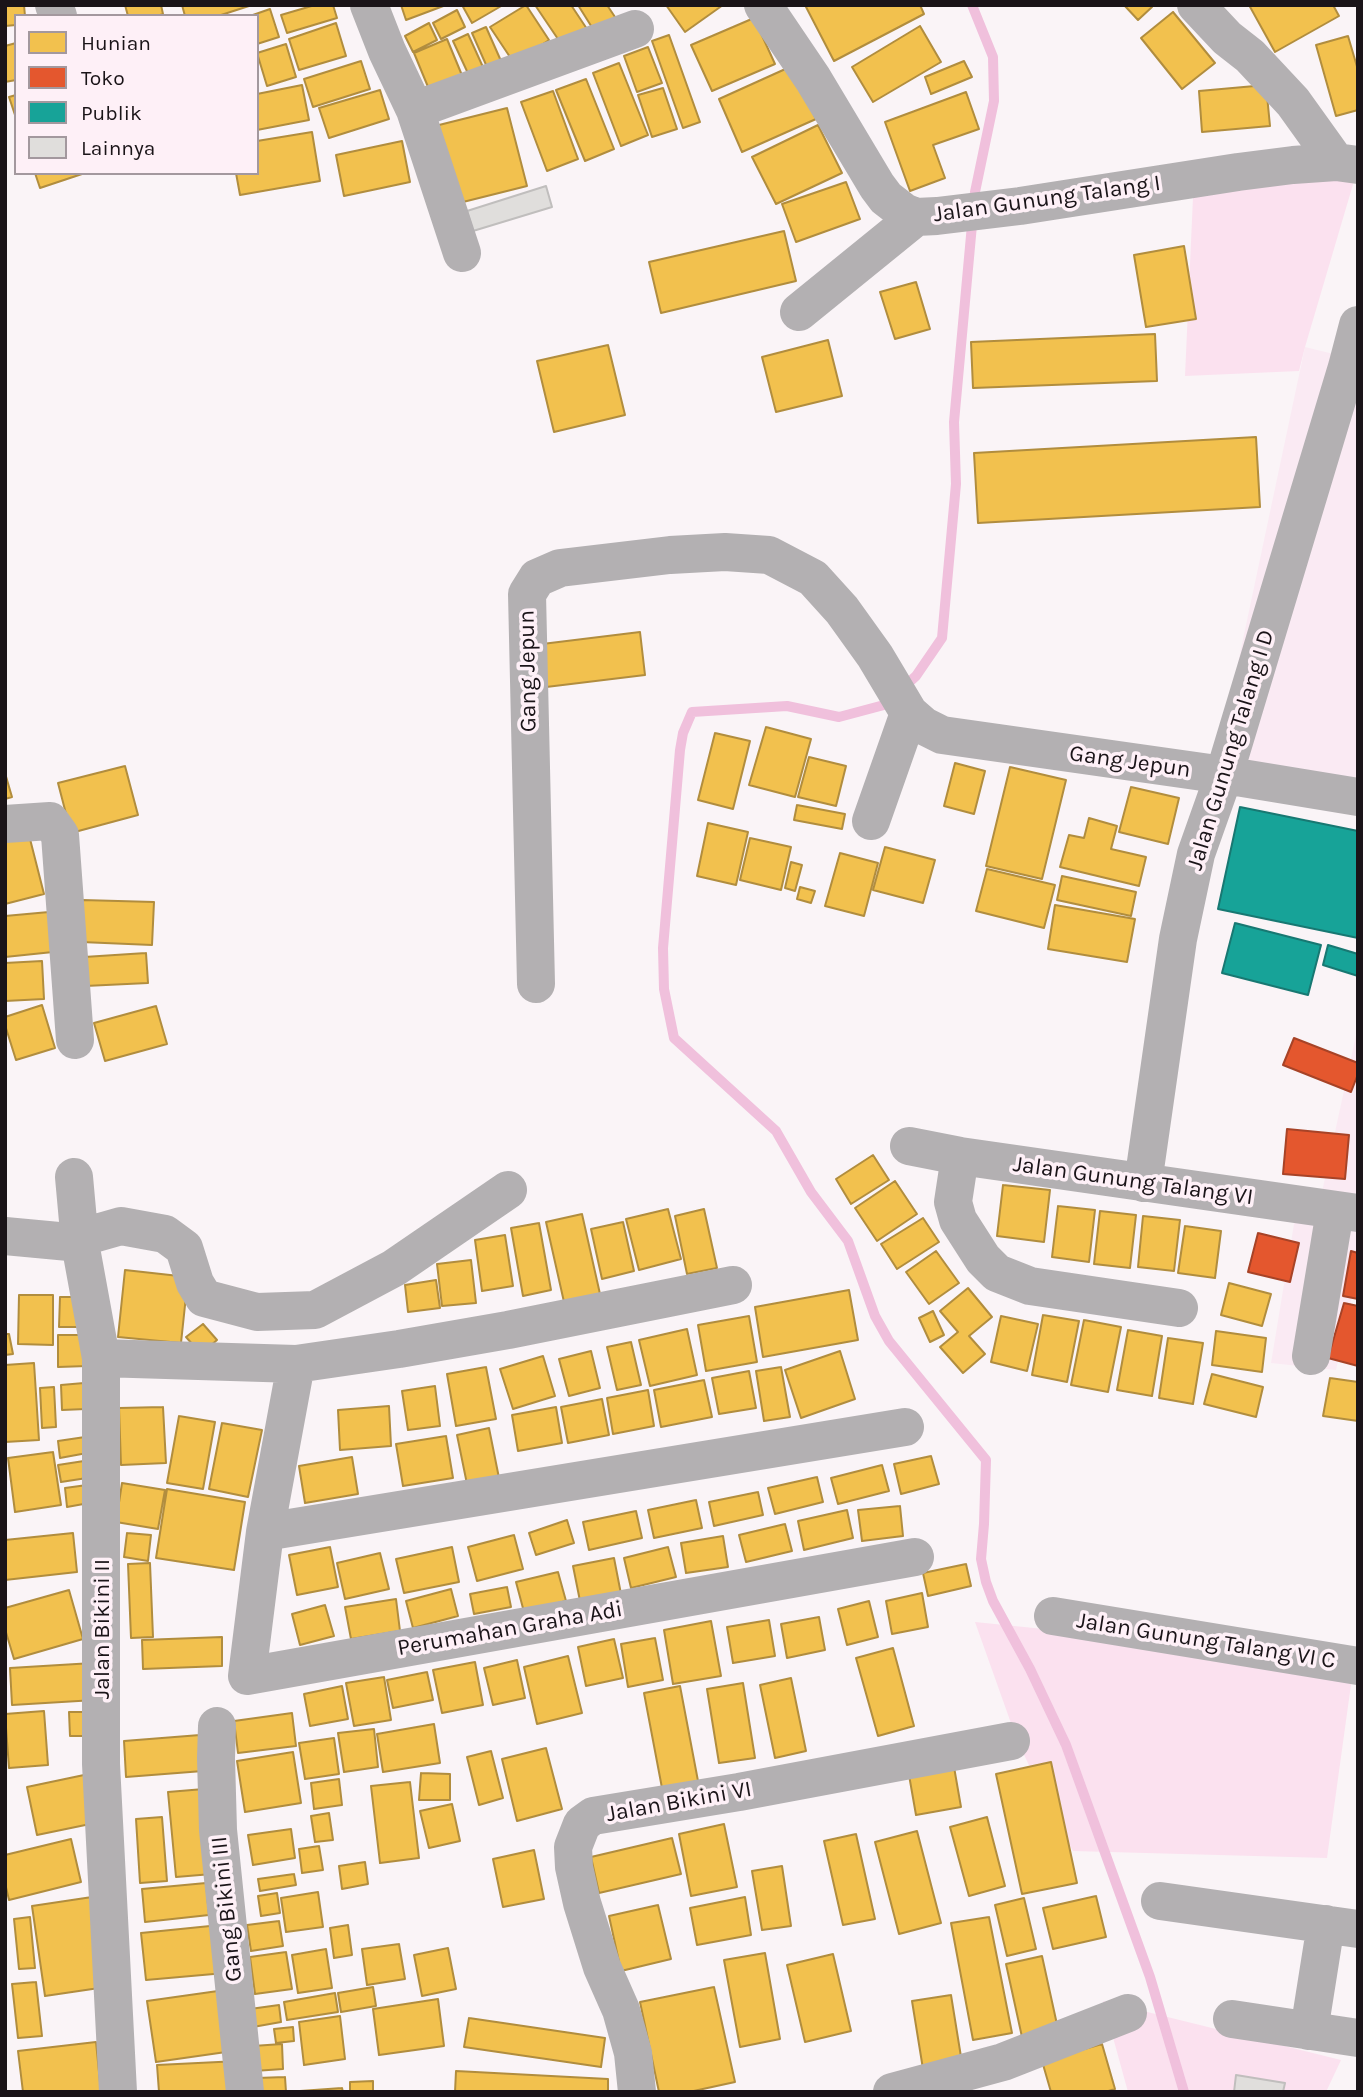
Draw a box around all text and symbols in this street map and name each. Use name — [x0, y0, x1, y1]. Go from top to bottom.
legend — [14, 14, 259, 175]
text: Hunian — [81, 31, 151, 55]
text: Toko — [81, 66, 125, 90]
text: Publik — [81, 101, 142, 125]
text: Lainnya — [81, 136, 155, 160]
street label: Jalan Gunung Talang I — [932, 169, 1162, 229]
street label: Gang Jepun — [513, 610, 543, 732]
street label: Jalan Gunung Talang I D — [1181, 626, 1281, 874]
street label: Gang Jepun — [1068, 740, 1192, 784]
street label: Jalan Gunung Talang VI — [1011, 1150, 1255, 1212]
street label: Jalan Bikini II — [88, 1559, 116, 1699]
street label: Perumahan Graha Adi — [395, 1596, 625, 1662]
street label: Jalan Gunung Talang VI C — [1075, 1607, 1337, 1675]
street label: Jalan Bikini VI — [604, 1776, 754, 1828]
street label: Gang Bikini III — [206, 1835, 248, 1983]

